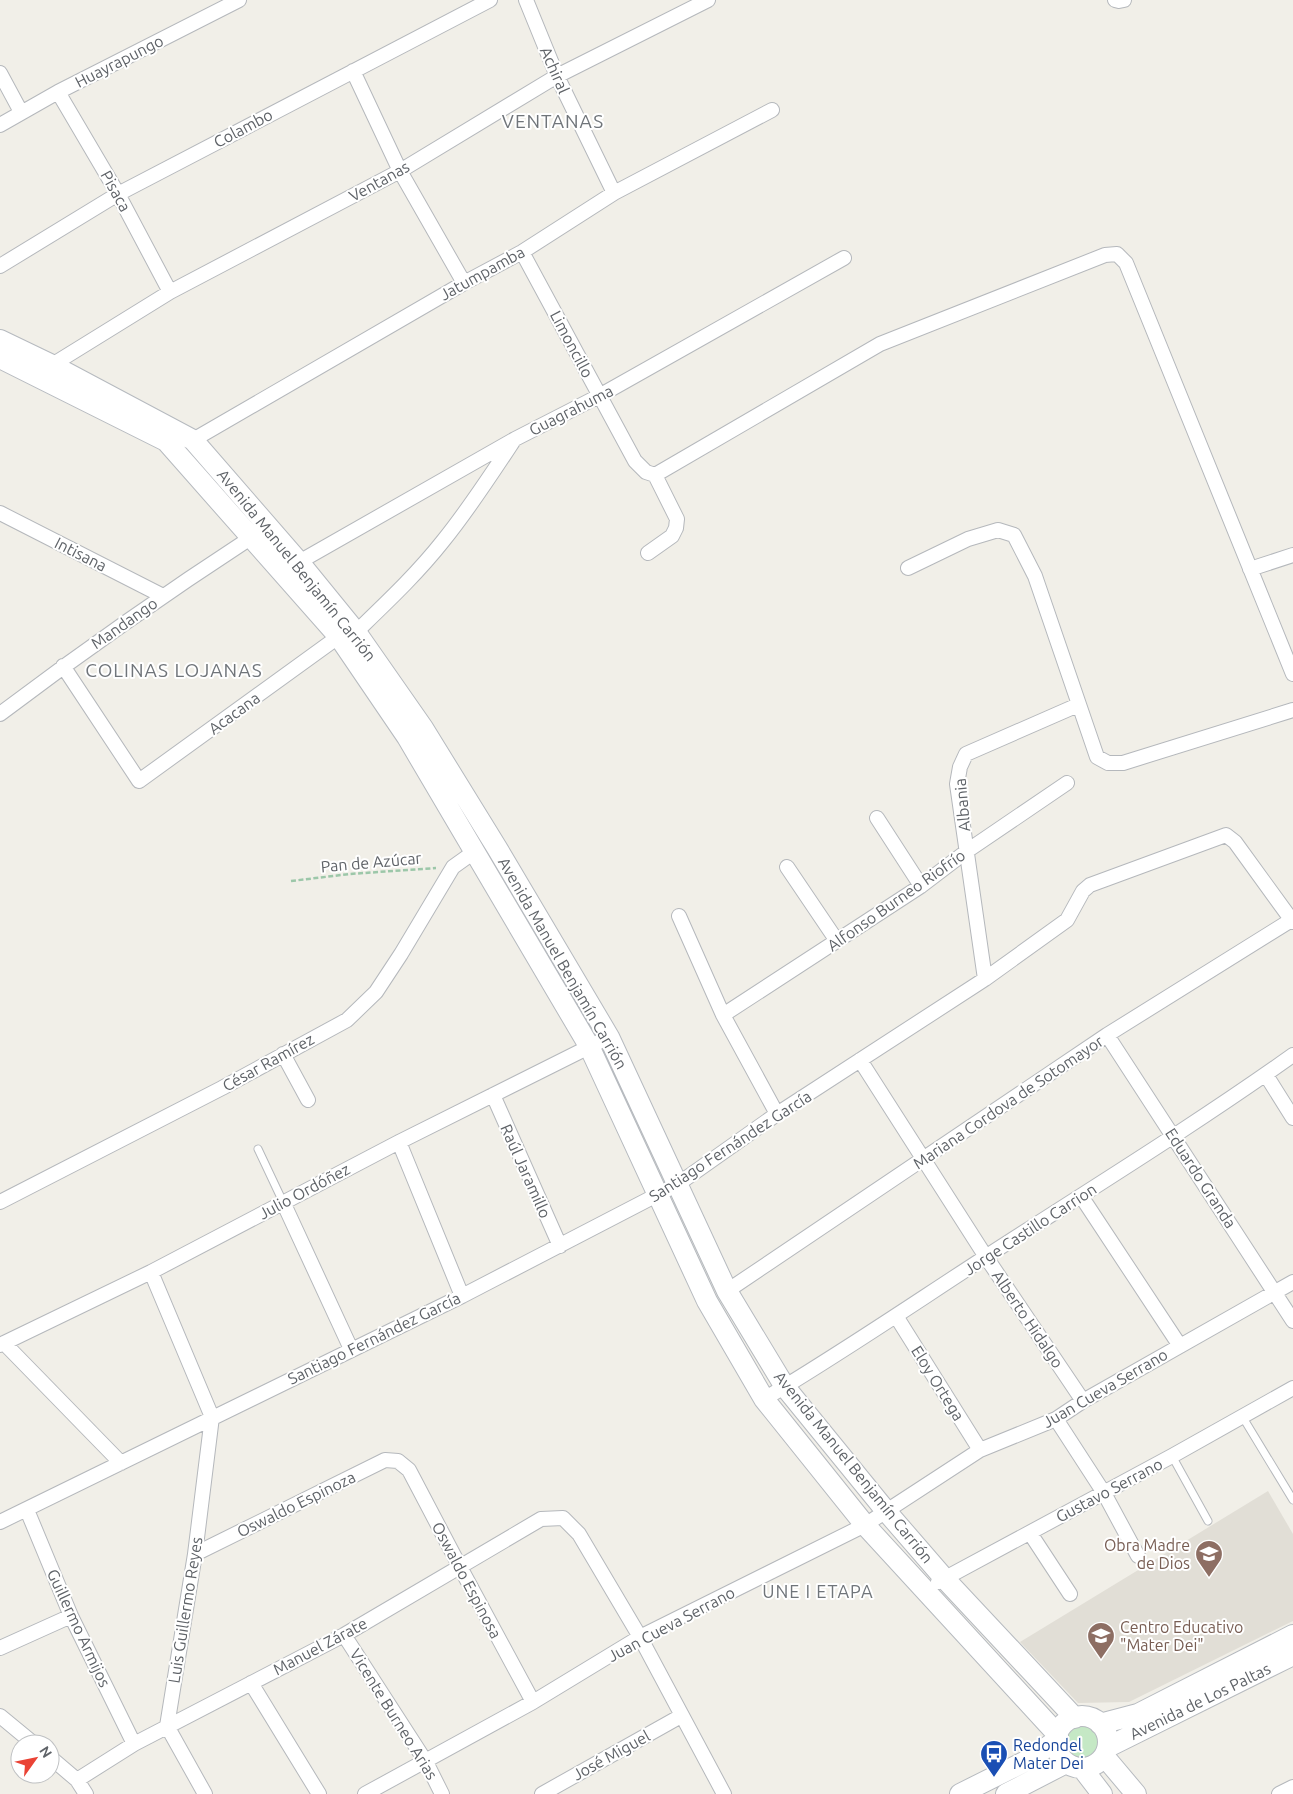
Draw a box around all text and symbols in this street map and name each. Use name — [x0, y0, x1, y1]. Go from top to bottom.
street label: Huayrapungo — [72, 31, 166, 91]
street label: Achiral — [537, 44, 573, 96]
street label: Colambo — [210, 105, 276, 151]
district label: VENTANAS — [502, 110, 604, 132]
street label: Ventanas — [346, 157, 412, 205]
street label: Pisaca — [97, 167, 135, 215]
street label: Jatumpamba — [436, 242, 528, 304]
street label: Limoncillo — [547, 307, 597, 381]
street label: Guagrahuma — [526, 381, 616, 439]
street label: Avenida Manuel Benjamín Carrión — [214, 466, 380, 664]
street label: Intisana — [52, 533, 110, 575]
street label: Mandango — [87, 594, 161, 652]
district label: COLINAS LOJANAS — [85, 659, 263, 681]
street label: Acacana — [205, 688, 263, 738]
street label: Albania — [951, 778, 973, 832]
street label: Alfonso Burneo Riofrío — [824, 846, 968, 954]
street label: Pan de Azúcar — [320, 849, 422, 875]
street label: Avenida Manuel Benjamín Carrión — [495, 854, 631, 1072]
street label: César Ramírez — [219, 1029, 317, 1095]
street label: Mariana Cordova de Sotomayor — [910, 1032, 1106, 1172]
street label: Santiago Fernández García — [645, 1087, 815, 1205]
street label: Raúl Jaramillo — [497, 1121, 555, 1221]
street label: Eduardo Granda — [1162, 1125, 1240, 1231]
street label: Julio Ordóñez — [255, 1159, 353, 1223]
street label: Jorge Castillo Carrion — [960, 1179, 1100, 1279]
street label: Alberto Hidalgo — [989, 1267, 1067, 1371]
street label: Santiago Fernández García — [285, 1288, 463, 1388]
street label: Eloy Ortega — [908, 1342, 968, 1424]
street label: Juan Cueva Serrano — [1039, 1345, 1171, 1431]
street label: Avenida Manuel Benjamín Carrión — [771, 1368, 937, 1566]
street label: Gustavo Serrano — [1053, 1454, 1165, 1526]
street label: Oswaldo Espinoza — [234, 1467, 358, 1541]
street label: Oswaldo Espinosa — [429, 1519, 505, 1641]
street label: Luis Guillermo Reyes — [165, 1536, 205, 1684]
place label: Obra Madre de Dios — [1104, 1536, 1190, 1572]
school or university icon: Obra Madre de Dios — [1194, 1539, 1224, 1578]
street label: Guillermo Armijos — [44, 1566, 114, 1690]
district label: UNE I ETAPA — [762, 1581, 874, 1601]
street label: Juan Cueva Serrano — [604, 1583, 738, 1665]
street label: Manuel Zárate — [270, 1614, 370, 1678]
place label: Centro Educativo "Mater Dei" — [1120, 1618, 1243, 1654]
school or university icon: Centro Educativo "Mater Dei" — [1086, 1621, 1116, 1660]
street label: Vicente Burneo Arias — [346, 1645, 442, 1783]
street label: Avenida de Los Paltas — [1127, 1659, 1273, 1743]
street label: José Miguel — [569, 1726, 653, 1784]
north arrow — [10, 1734, 60, 1784]
place label: Redondel Mater Dei — [1013, 1736, 1084, 1772]
bus stop icon: Redondel Mater Dei — [979, 1739, 1009, 1778]
text: N — [36, 1743, 55, 1761]

